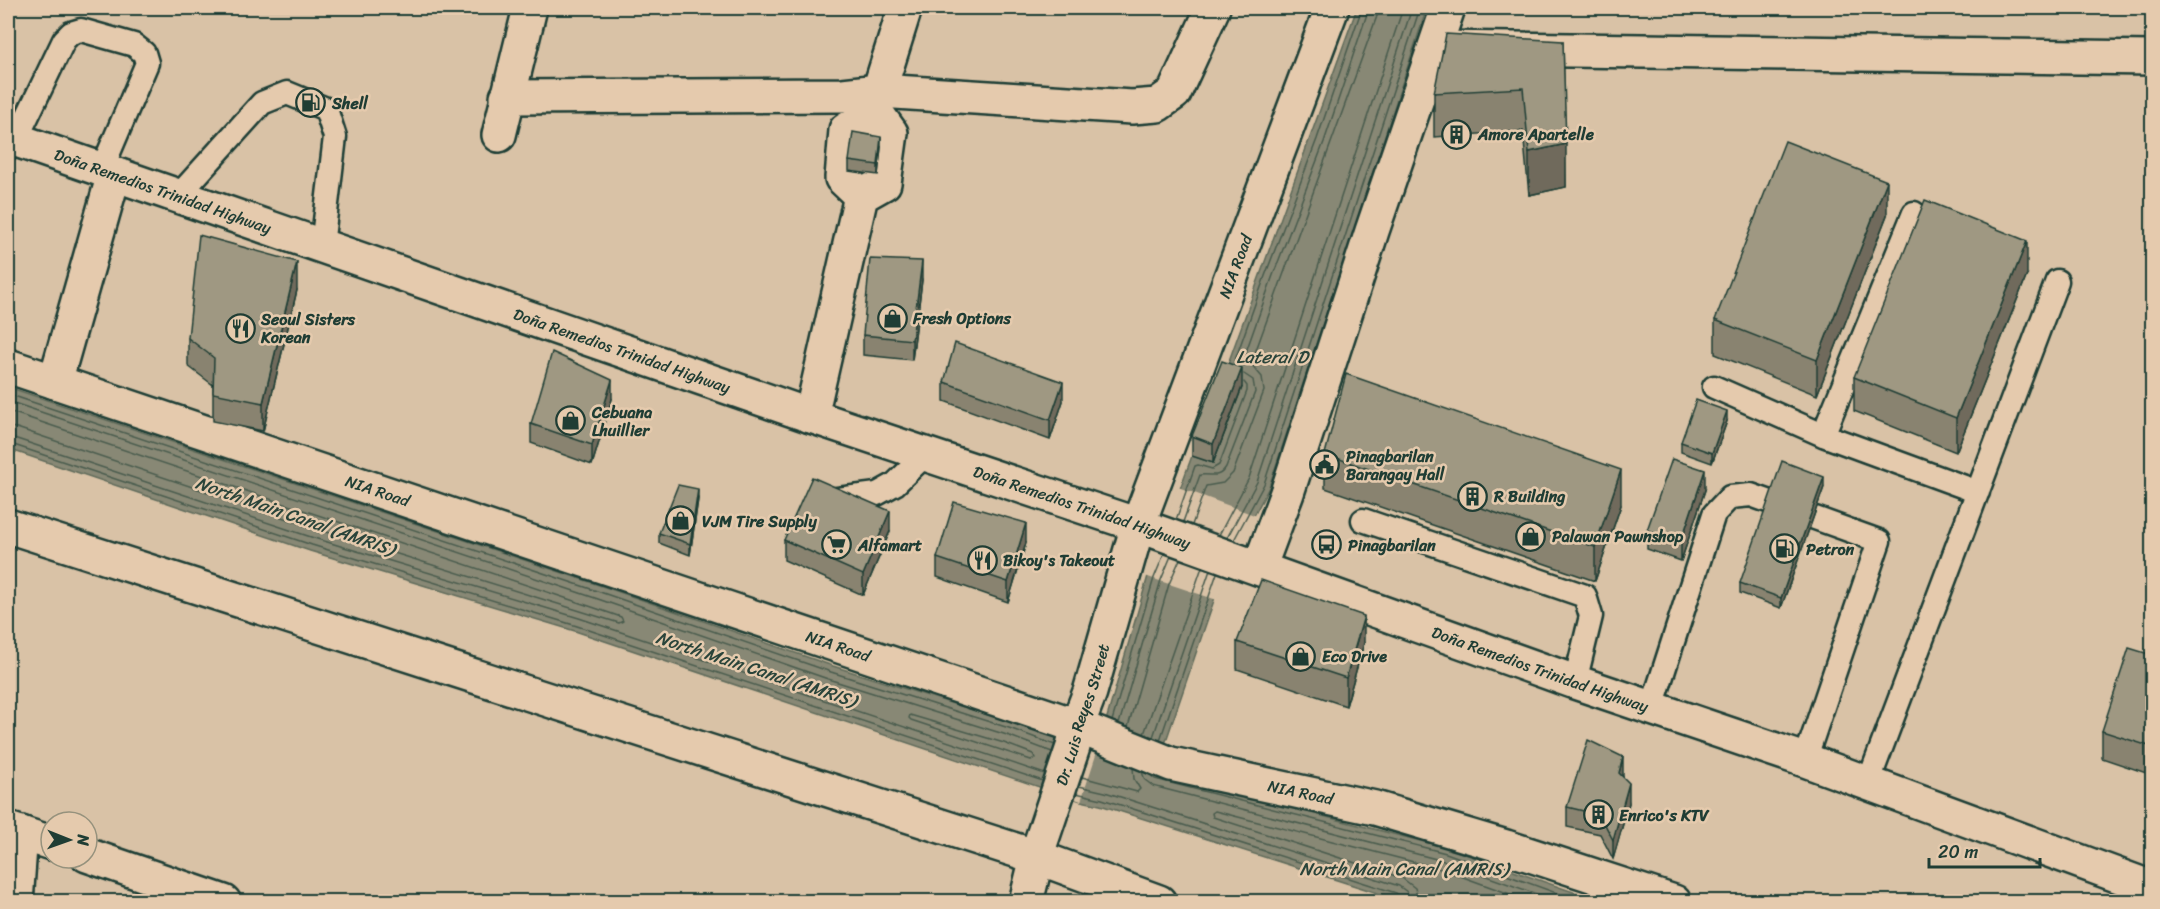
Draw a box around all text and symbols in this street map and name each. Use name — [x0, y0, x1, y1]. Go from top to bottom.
fuel station icon: Shell — [295, 87, 327, 119]
place label: Shell — [331, 89, 369, 118]
building icon: Amore Apartelle — [1441, 118, 1473, 150]
place label: Amore Apartelle — [1477, 120, 1595, 149]
street label: Doña Remedios Trinidad Highway — [50, 140, 276, 242]
street label: NIA Road — [1210, 229, 1261, 302]
street label: Doña Remedios Trinidad Highway — [509, 299, 735, 402]
shop icon: Fresh Options — [876, 302, 908, 334]
place label: Fresh Options — [912, 304, 1011, 333]
place label: Seoul Sisters Korean — [260, 305, 356, 352]
restaurant icon: Seoul Sisters Korean — [224, 312, 256, 344]
water label: Lateral D — [1236, 341, 1310, 373]
place label: Cebuana Lhuillier — [591, 398, 652, 445]
shop icon: Cebuana Lhuillier — [555, 405, 587, 437]
place label: Pinagbarilan Barangay Hall — [1346, 442, 1446, 489]
public building icon: Pinagbarilan Barangay Hall — [1309, 449, 1341, 481]
street label: Doña Remedios Trinidad Highway — [969, 457, 1196, 558]
street label: NIA Road — [342, 466, 415, 515]
water label: North Main Canal (AMRIS) — [191, 467, 402, 566]
building icon: R Building — [1457, 480, 1489, 512]
place label: R Building — [1493, 482, 1566, 511]
shop icon: VJM Tire Supply — [665, 505, 697, 537]
place label: VJM Tire Supply — [702, 507, 817, 536]
shop icon: Palawan Pawnshop — [1515, 520, 1547, 552]
place label: Palawan Pawnshop — [1552, 522, 1684, 551]
supermarket icon: Alfamart — [821, 529, 853, 561]
bus stop icon: Pinagbarilan — [1311, 529, 1343, 561]
place label: Alfamart — [857, 531, 922, 560]
place label: Pinagbarilan — [1348, 531, 1436, 560]
fuel station icon: Petron — [1769, 533, 1801, 565]
place label: Petron — [1806, 535, 1855, 564]
restaurant icon: Bikoy's Takeout — [966, 544, 998, 576]
place label: Bikoy's Takeout — [1003, 546, 1115, 575]
street label: Doña Remedios Trinidad Highway — [1428, 617, 1653, 721]
street label: NIA Road — [802, 621, 876, 670]
water label: North Main Canal (AMRIS) — [652, 622, 864, 718]
street label: Dr. Luis Reyes Street — [1047, 640, 1118, 789]
shop icon: Eco Drive — [1285, 640, 1317, 672]
place label: Eco Drive — [1322, 642, 1387, 671]
street label: NIA Road — [1265, 771, 1338, 813]
building icon: Enrico's KTV — [1582, 799, 1614, 831]
place label: Enrico's KTV — [1619, 801, 1710, 830]
north arrow — [39, 810, 99, 870]
scale bar — [1929, 831, 2040, 869]
text: N — [69, 833, 98, 847]
text: 20 m — [1938, 836, 1978, 868]
water label: North Main Canal (AMRIS) — [1300, 853, 1512, 885]

